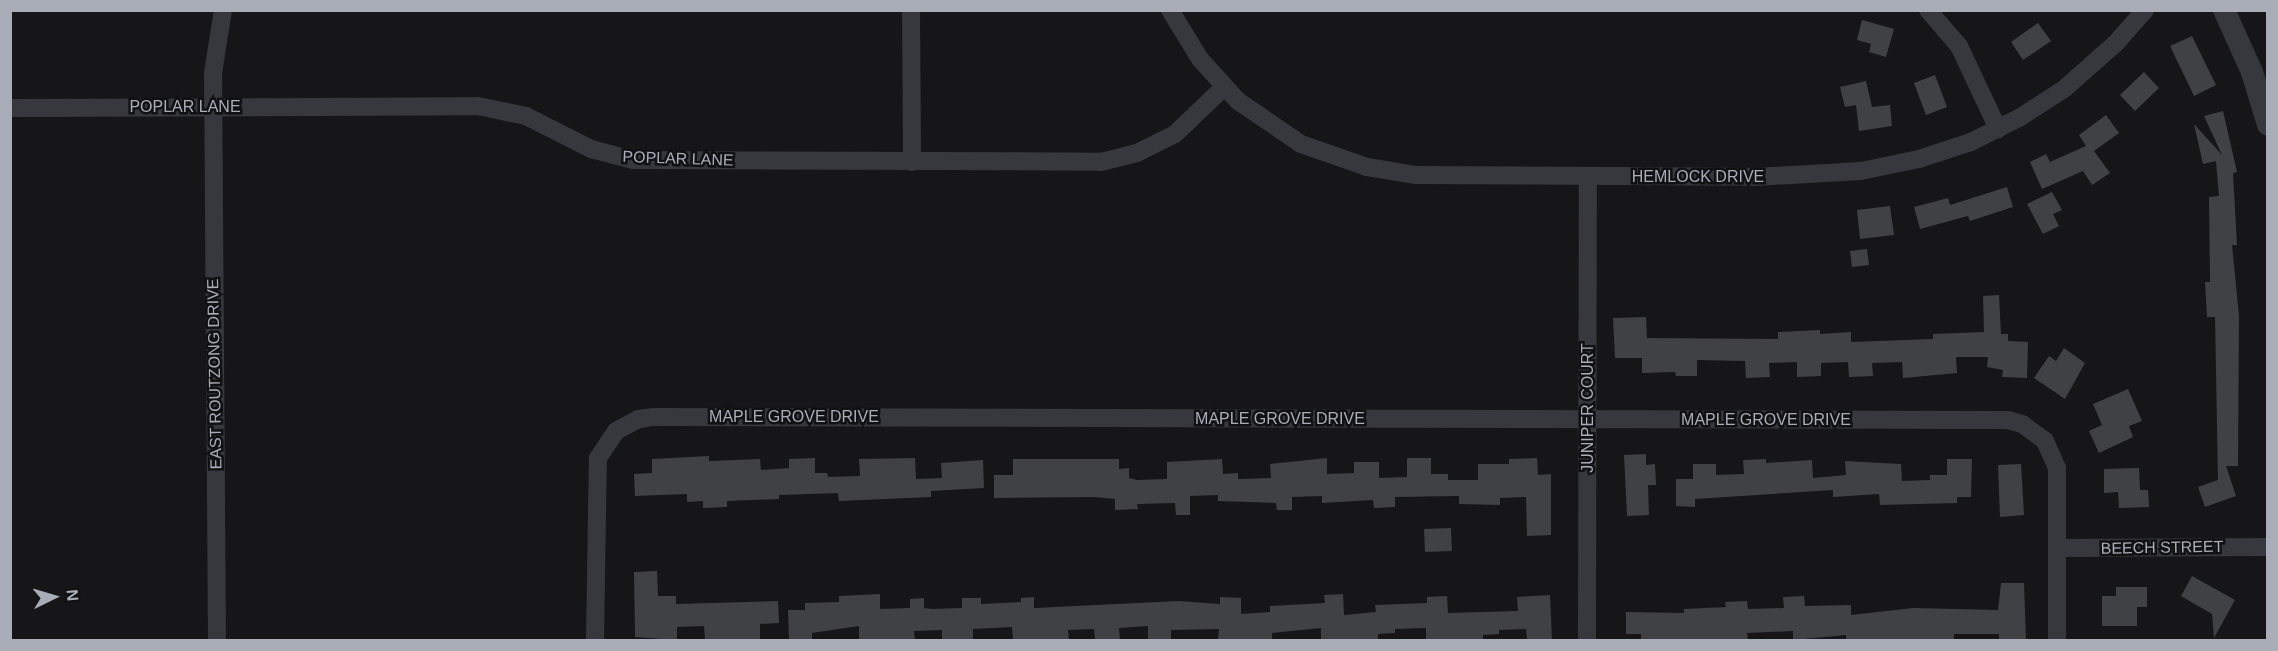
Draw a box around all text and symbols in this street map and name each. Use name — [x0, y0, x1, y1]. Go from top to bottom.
street label: POPLAR LANE — [129, 97, 241, 117]
street label: POPLAR LANE — [622, 147, 734, 171]
street label: HEMLOCK DRIVE — [1632, 167, 1764, 187]
street label: EAST ROUTZONG DRIVE — [204, 278, 226, 470]
street label: JUNIPER COURT — [1578, 343, 1598, 473]
street label: MAPLE GROVE DRIVE — [709, 407, 879, 427]
street label: MAPLE GROVE DRIVE — [1195, 409, 1365, 429]
street label: MAPLE GROVE DRIVE — [1681, 410, 1851, 430]
street label: BEECH STREET — [2100, 537, 2224, 559]
north arrow — [24, 567, 84, 627]
text: N — [63, 589, 81, 602]

